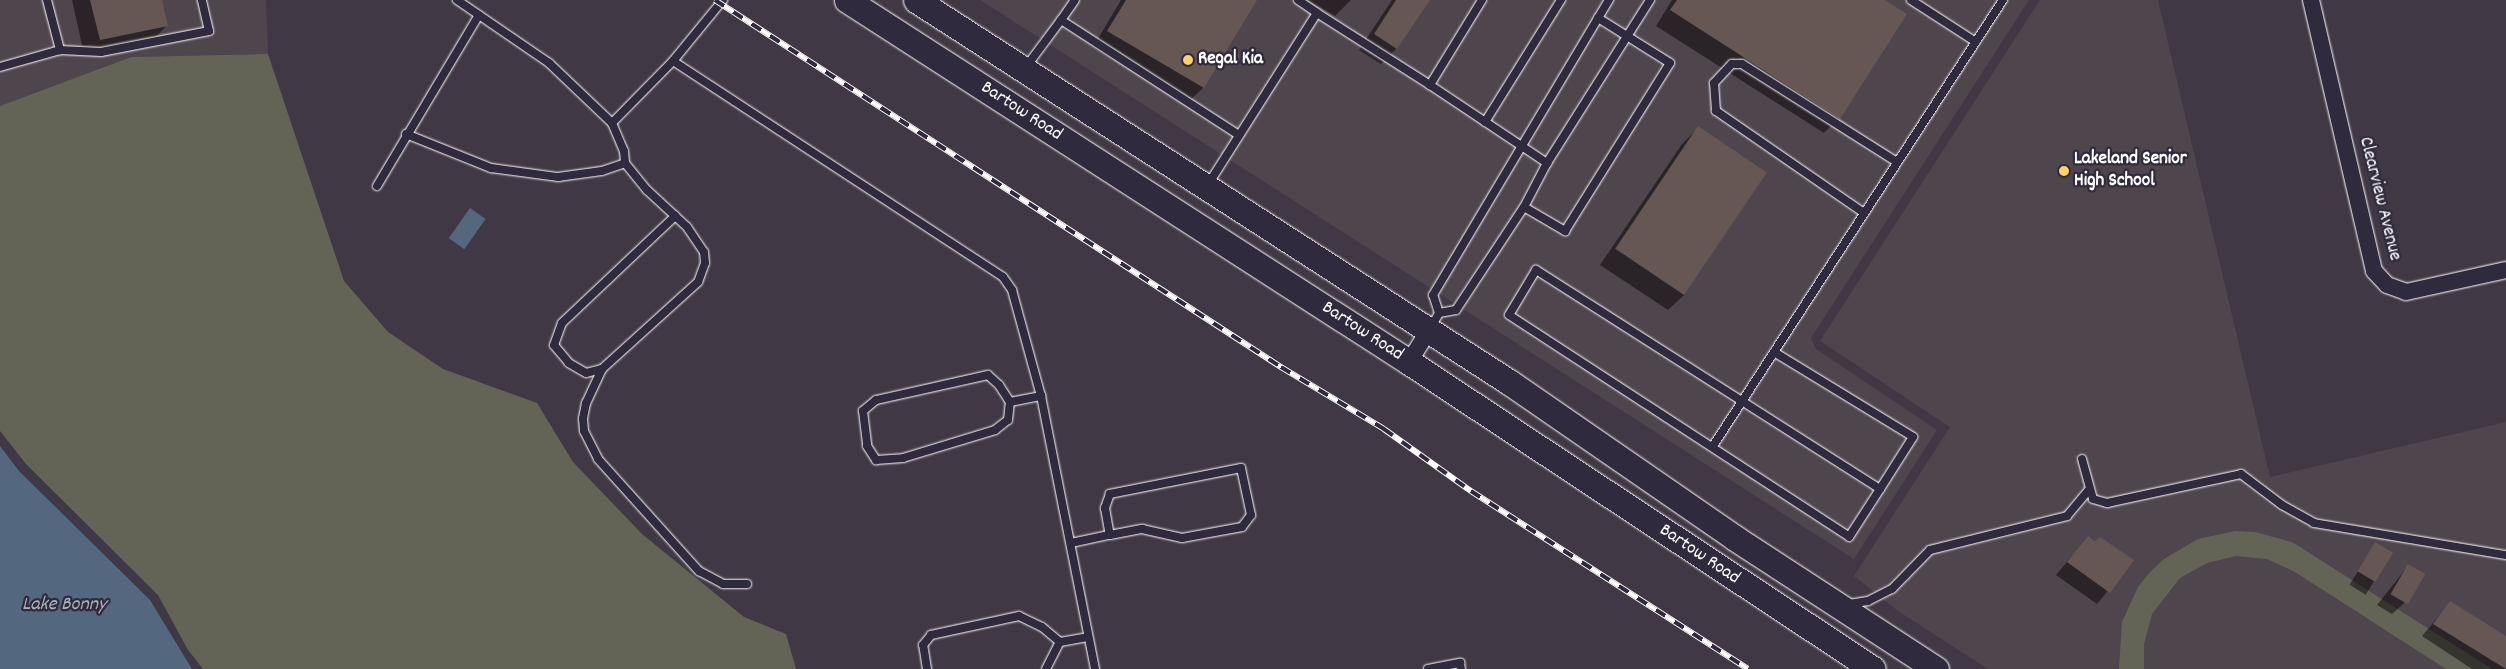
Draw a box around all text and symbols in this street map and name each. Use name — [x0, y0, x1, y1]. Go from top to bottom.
place label: Regal Kia — [1198, 49, 1263, 71]
marker: Regal Kia — [1182, 54, 1194, 66]
street label: Bartow Road — [976, 77, 1066, 147]
street label: Clearview Avenue — [2353, 135, 2405, 263]
place label: Lakeland Senior High School — [2074, 149, 2187, 193]
marker: Lakeland Senior High School — [2058, 165, 2070, 177]
street label: Bartow Road — [1317, 297, 1407, 367]
street label: Bartow Road — [1654, 520, 1744, 590]
water label: Lake Bonny — [22, 593, 106, 617]

